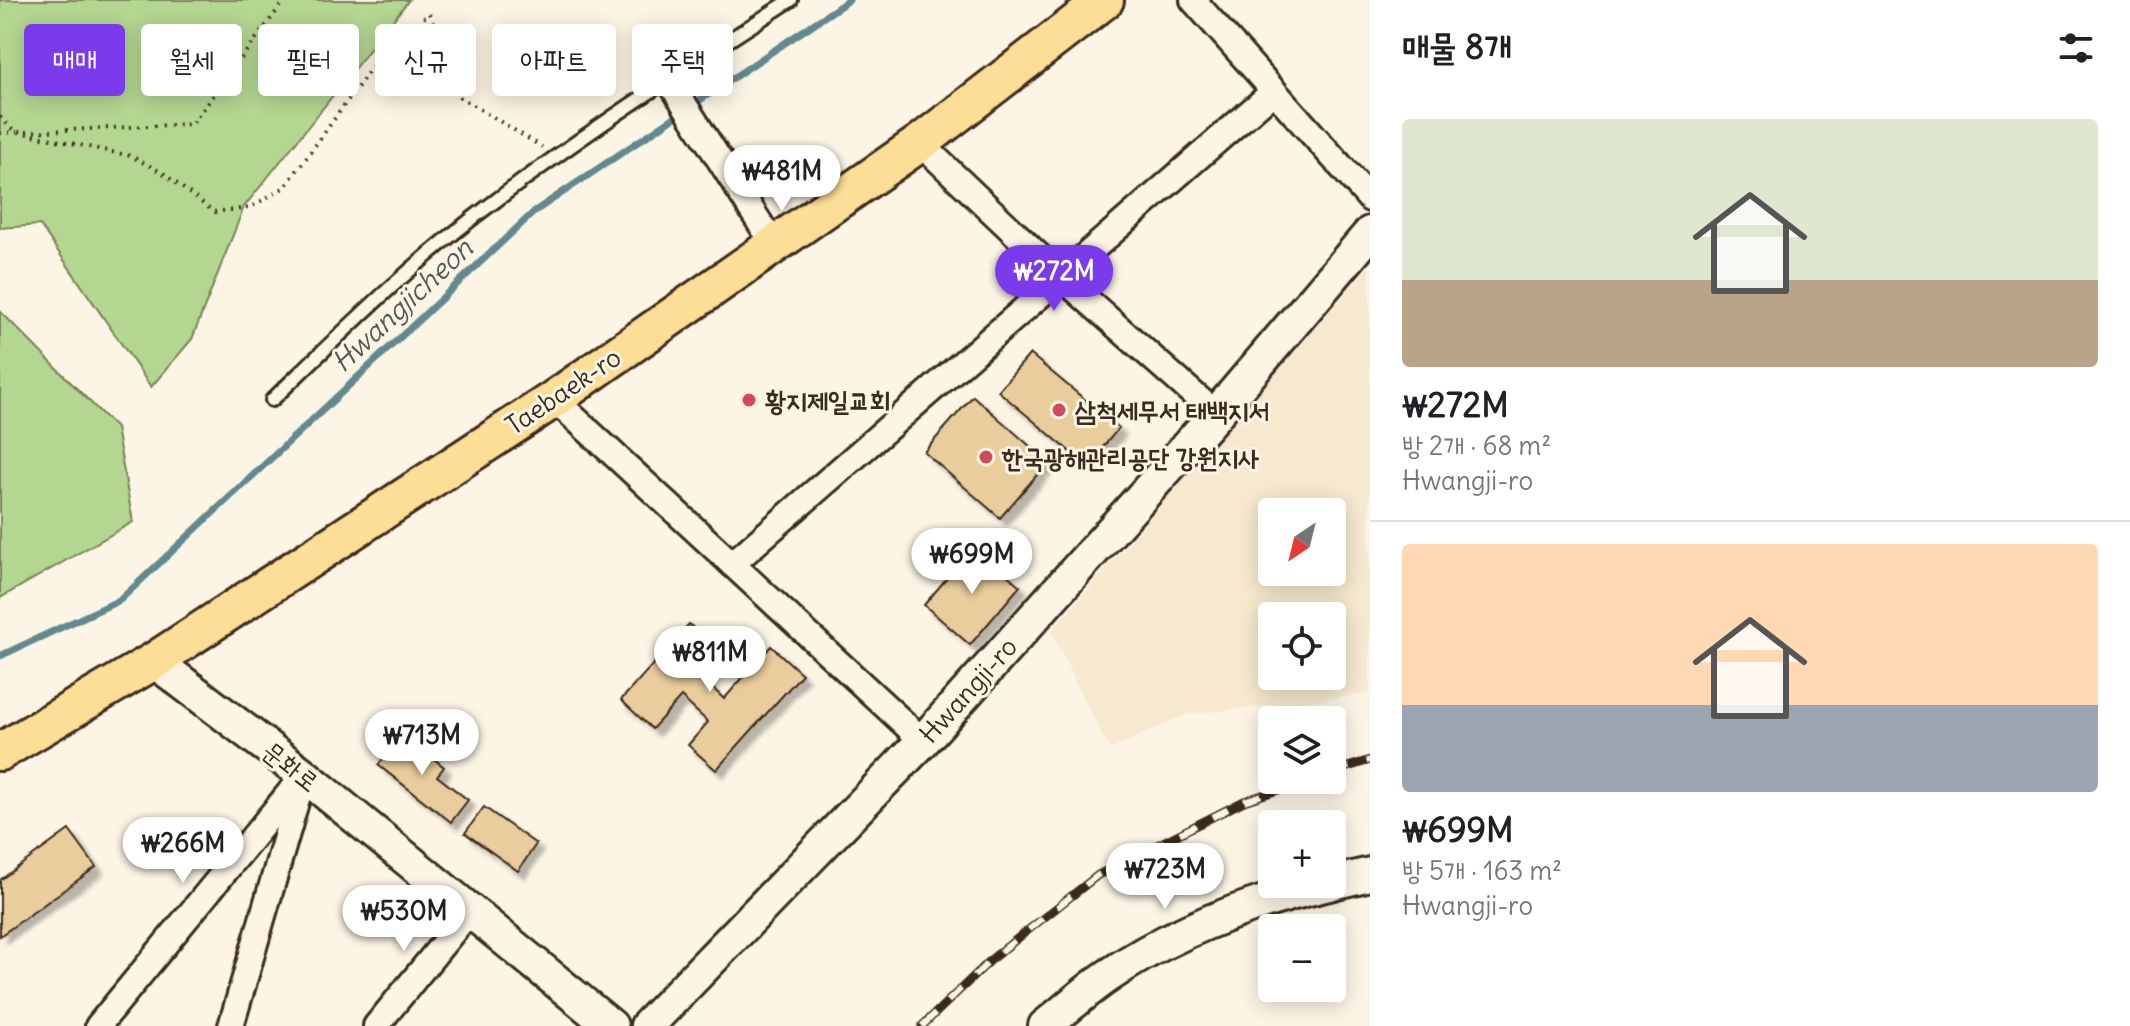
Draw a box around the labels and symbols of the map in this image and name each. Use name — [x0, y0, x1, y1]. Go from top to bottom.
pin: ₩481M — [726, 145, 838, 213]
water label: Hwangjicheon — [324, 230, 481, 380]
pin: ₩272M — [998, 245, 1110, 313]
street label: Taebaek-ro — [499, 340, 627, 442]
place label: 황지제일교회 — [765, 384, 891, 417]
marker: 황지제일교회 — [740, 391, 758, 409]
place label: 삼척세무서 태백지서 — [1074, 394, 1270, 427]
marker: 삼척세무서 태백지서 — [1050, 401, 1068, 419]
place label: 한국광해관리공단 강원지사 — [1001, 441, 1259, 474]
marker: 한국광해관리공단 강원지사 — [977, 448, 995, 466]
north arrow — [1258, 498, 1346, 586]
pin: ₩699M — [916, 528, 1028, 596]
pin: ₩811M — [654, 626, 766, 694]
street label: Hwangji-ro — [912, 630, 1024, 750]
pin: ₩713M — [366, 709, 478, 777]
street label: 문화로 — [256, 734, 326, 798]
pin: ₩266M — [127, 817, 239, 885]
pin: ₩723M — [1109, 843, 1221, 911]
pin: ₩530M — [348, 885, 460, 953]

